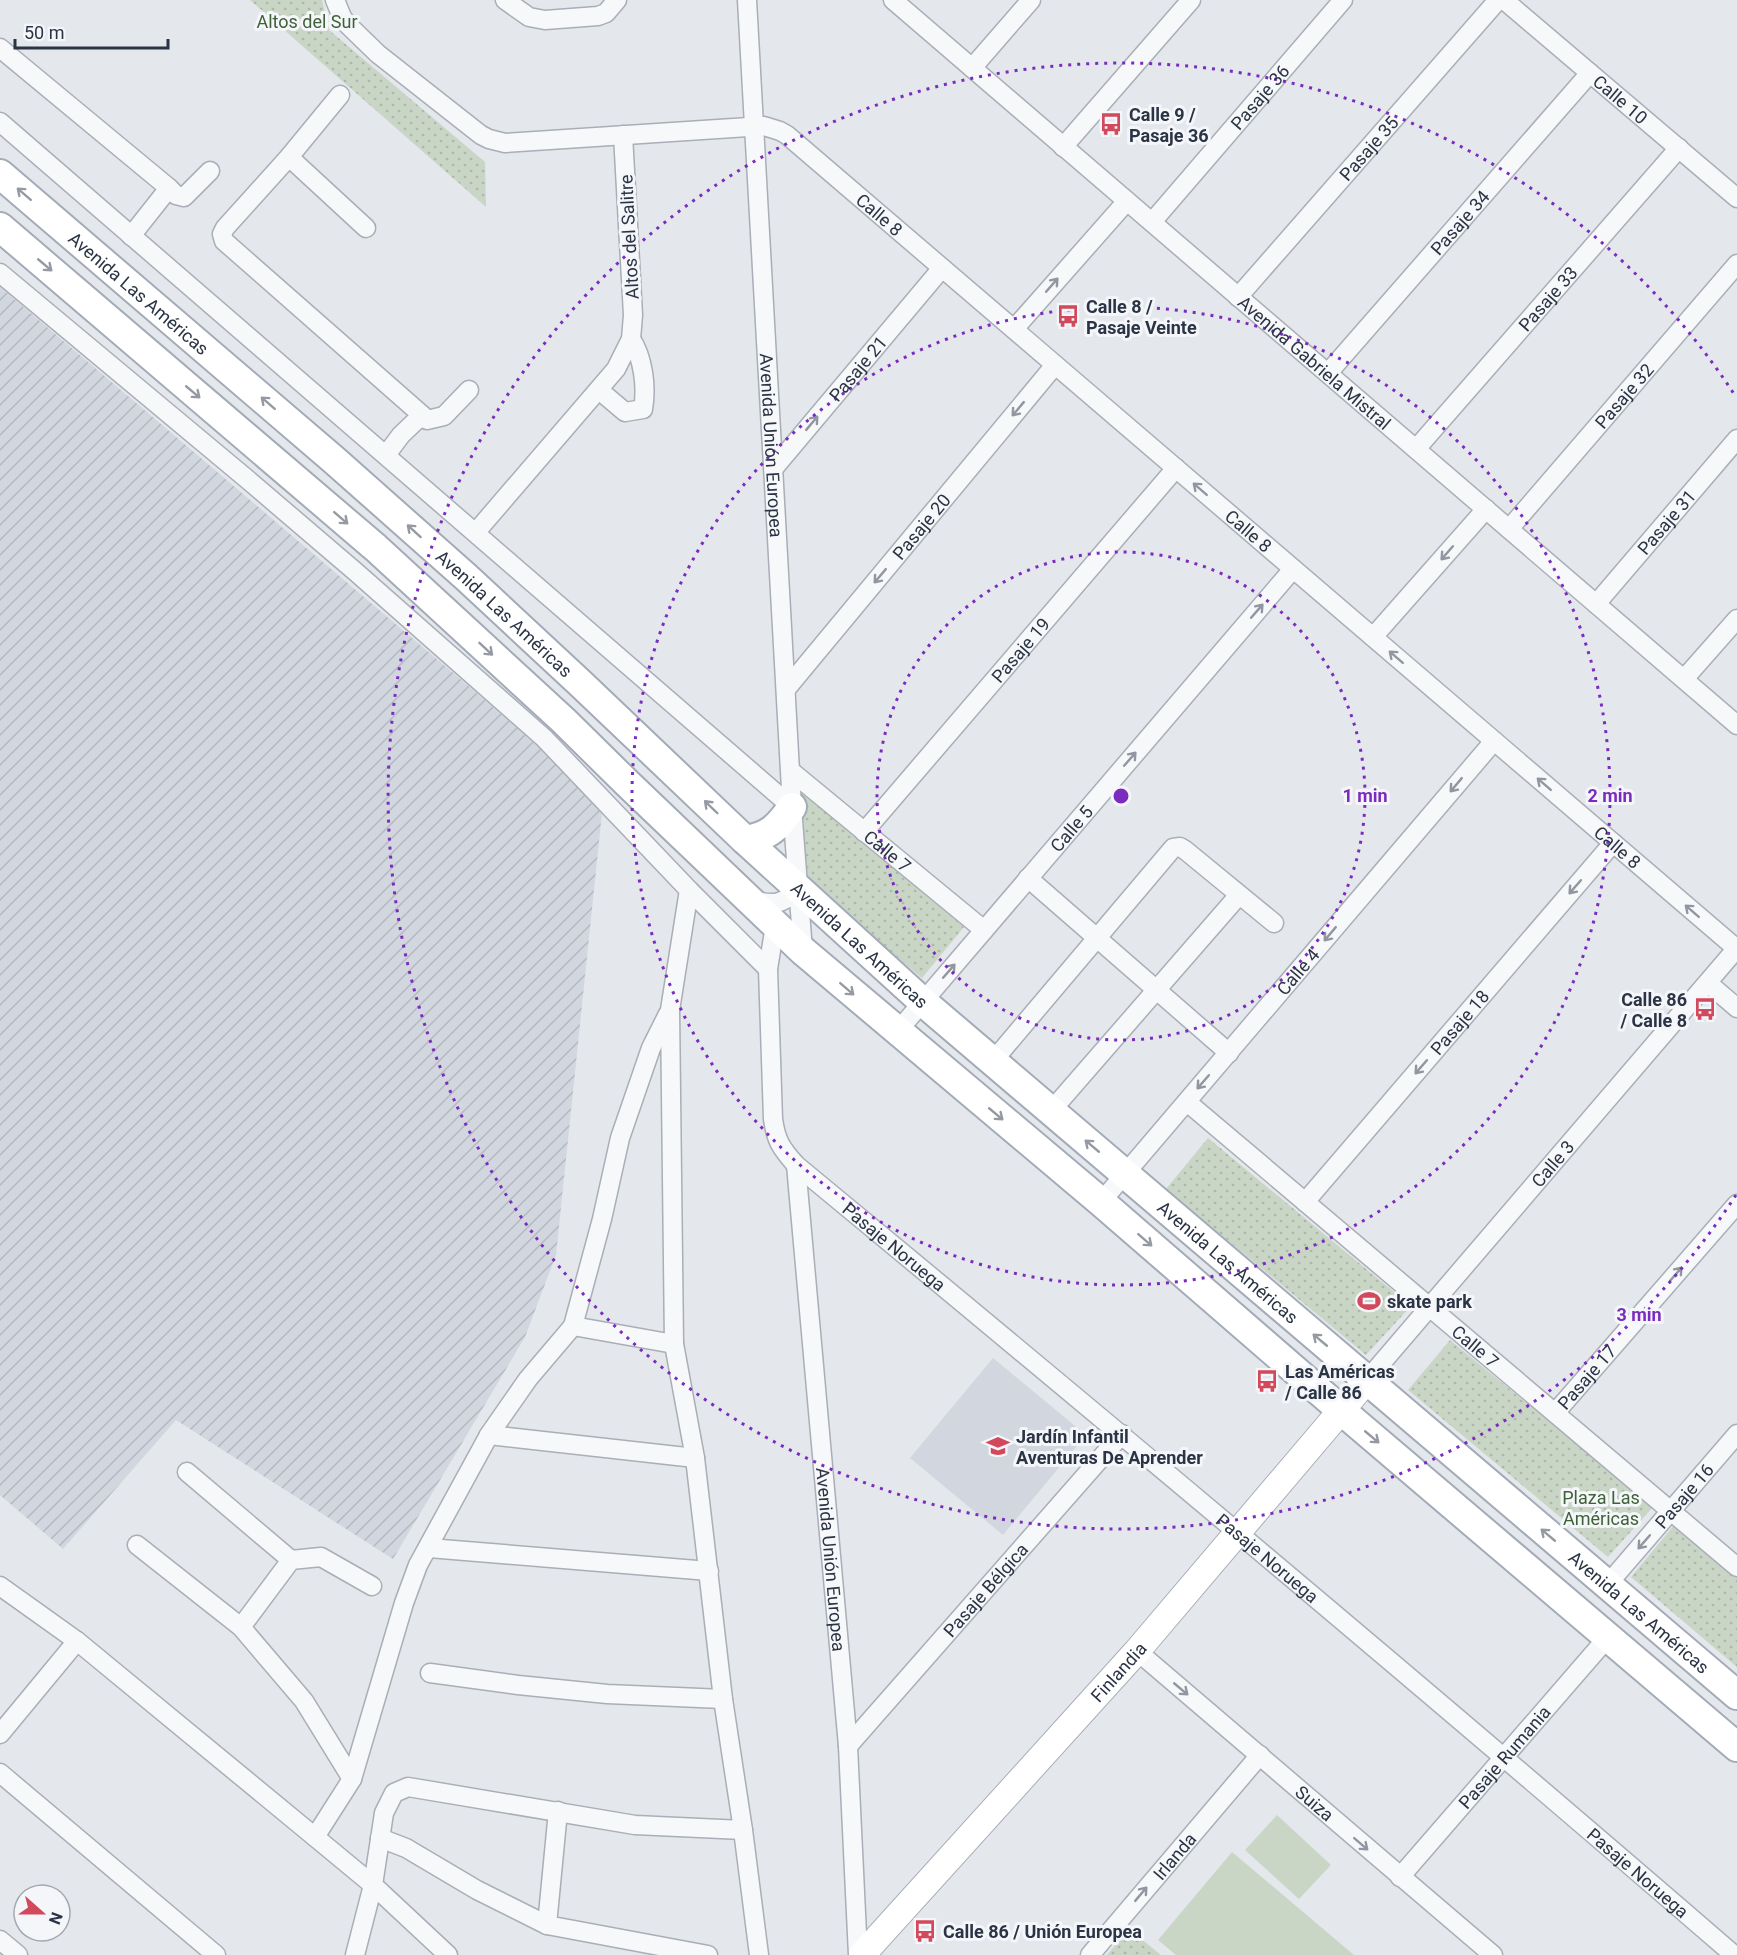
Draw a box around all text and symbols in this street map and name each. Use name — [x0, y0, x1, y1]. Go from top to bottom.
park label: Altos del Sur — [256, 11, 358, 32]
scale bar — [15, 12, 168, 50]
text: 50 m — [24, 22, 64, 43]
street label: Pasaje 36 — [1226, 60, 1293, 134]
street label: Calle 10 — [1589, 70, 1652, 128]
place label: Calle 9 / Pasaje 36 — [1129, 104, 1209, 146]
bus stop icon: Calle 9 / Pasaje 36 — [1098, 111, 1124, 137]
street label: Pasaje 35 — [1335, 111, 1402, 185]
street label: Altos del Salitre — [615, 174, 643, 300]
street label: Pasaje 34 — [1426, 186, 1493, 259]
one-way arrow — [17, 187, 32, 201]
street label: Calle 8 — [852, 189, 907, 240]
street label: Avenida Las Américas — [65, 227, 213, 359]
one-way arrow — [37, 259, 53, 272]
street label: Pasaje 33 — [1514, 262, 1581, 335]
one-way arrow — [1046, 277, 1059, 293]
street label: Avenida Gabriela Mistral — [1234, 291, 1395, 434]
place label: Calle 8 / Pasaje Veinte — [1086, 296, 1197, 338]
bus stop icon: Calle 8 / Pasaje Veinte — [1055, 303, 1081, 329]
street label: Pasaje 21 — [824, 332, 891, 405]
street label: Avenida Unión Europea — [756, 353, 787, 538]
street label: Pasaje 32 — [1590, 359, 1657, 432]
one-way arrow — [185, 385, 200, 399]
one-way arrow — [261, 396, 276, 410]
one-way arrow — [1012, 401, 1025, 417]
one-way arrow — [805, 416, 818, 432]
one-way arrow — [1193, 482, 1208, 496]
street label: Pasaje 31 — [1633, 485, 1700, 559]
street label: Pasaje 20 — [888, 489, 954, 563]
street label: Calle 8 — [1221, 505, 1276, 556]
one-way arrow — [333, 512, 349, 525]
one-way arrow — [407, 524, 422, 538]
street label: Avenida Las Américas — [432, 545, 577, 681]
one-way arrow — [1440, 545, 1454, 560]
one-way arrow — [873, 568, 887, 583]
one-way arrow — [1250, 604, 1264, 619]
street label: Pasaje 19 — [987, 613, 1054, 687]
one-way arrow — [479, 642, 494, 656]
one-way arrow — [1388, 650, 1404, 663]
one-way arrow — [1123, 752, 1137, 767]
one-way arrow — [1449, 777, 1463, 792]
one-way arrow — [1536, 777, 1552, 790]
text: 1 min — [1342, 785, 1388, 806]
text: 2 min — [1587, 785, 1633, 806]
centre of rings — [1111, 786, 1131, 806]
one-way arrow — [703, 800, 718, 815]
street label: Calle 5 — [1046, 801, 1097, 856]
street label: Calle 8 — [1590, 821, 1645, 873]
street label: Calle 7 — [860, 825, 915, 876]
street label: Avenida Las Américas — [787, 877, 933, 1012]
one-way arrow — [1568, 879, 1582, 894]
one-way arrow — [1684, 904, 1700, 917]
one-way arrow — [1323, 926, 1337, 941]
street label: Calle 4 — [1272, 944, 1323, 999]
one-way arrow — [942, 964, 956, 979]
one-way arrow — [839, 982, 854, 996]
street label: Pasaje 18 — [1426, 985, 1493, 1059]
place label: Calle 86 / Calle 8 — [1619, 989, 1687, 1031]
bus stop icon: Calle 86 / Calle 8 — [1692, 996, 1718, 1022]
one-way arrow — [1414, 1059, 1428, 1074]
one-way arrow — [1197, 1074, 1210, 1090]
one-way arrow — [988, 1108, 1004, 1121]
street label: Calle 3 — [1527, 1136, 1578, 1191]
one-way arrow — [1084, 1139, 1100, 1152]
street label: Avenida Las Américas — [1154, 1196, 1303, 1327]
street label: Pasaje Noruega — [839, 1198, 950, 1295]
one-way arrow — [1137, 1233, 1152, 1247]
one-way arrow — [1669, 1267, 1683, 1282]
sports icon: skate park — [1356, 1288, 1382, 1314]
place label: skate park — [1387, 1291, 1472, 1312]
text: 3 min — [1616, 1304, 1662, 1325]
street label: Calle 7 — [1448, 1320, 1503, 1372]
one-way arrow — [1313, 1333, 1328, 1347]
street label: Pasaje 17 — [1553, 1340, 1620, 1413]
place label: Las Américas / Calle 86 — [1284, 1361, 1395, 1403]
bus stop icon: Las Américas / Calle 86 — [1254, 1368, 1280, 1394]
place label: Jardín Infantil Aventuras De Aprender — [1016, 1426, 1203, 1468]
one-way arrow — [1364, 1430, 1380, 1443]
school or university icon: Jardín Infantil Aventuras De Aprender — [985, 1433, 1011, 1459]
street label: Pasaje 16 — [1650, 1459, 1718, 1532]
street label: Avenida Unión Europea — [813, 1467, 850, 1652]
park label: Plaza Las Américas — [1562, 1487, 1640, 1529]
street label: Pasaje Noruega — [1212, 1509, 1323, 1607]
one-way arrow — [1541, 1528, 1556, 1542]
one-way arrow — [1637, 1534, 1651, 1549]
street label: Pasaje Bélgica — [939, 1539, 1032, 1641]
street label: Avenida Las Américas — [1565, 1546, 1714, 1677]
street label: Finlandia — [1086, 1638, 1150, 1706]
one-way arrow — [1173, 1682, 1188, 1696]
street label: Pasaje Rumania — [1454, 1701, 1554, 1813]
street label: Suiza — [1291, 1781, 1338, 1825]
street label: Pasaje Noruega — [1583, 1823, 1693, 1922]
street label: Irlanda — [1148, 1828, 1200, 1884]
one-way arrow — [1353, 1837, 1369, 1850]
north arrow — [12, 1883, 72, 1943]
one-way arrow — [1134, 1887, 1148, 1902]
text: N — [45, 1910, 66, 1927]
bus stop icon: Calle 86 / Unión Europea — [912, 1918, 938, 1944]
place label: Calle 86 / Unión Europea — [943, 1921, 1142, 1942]

